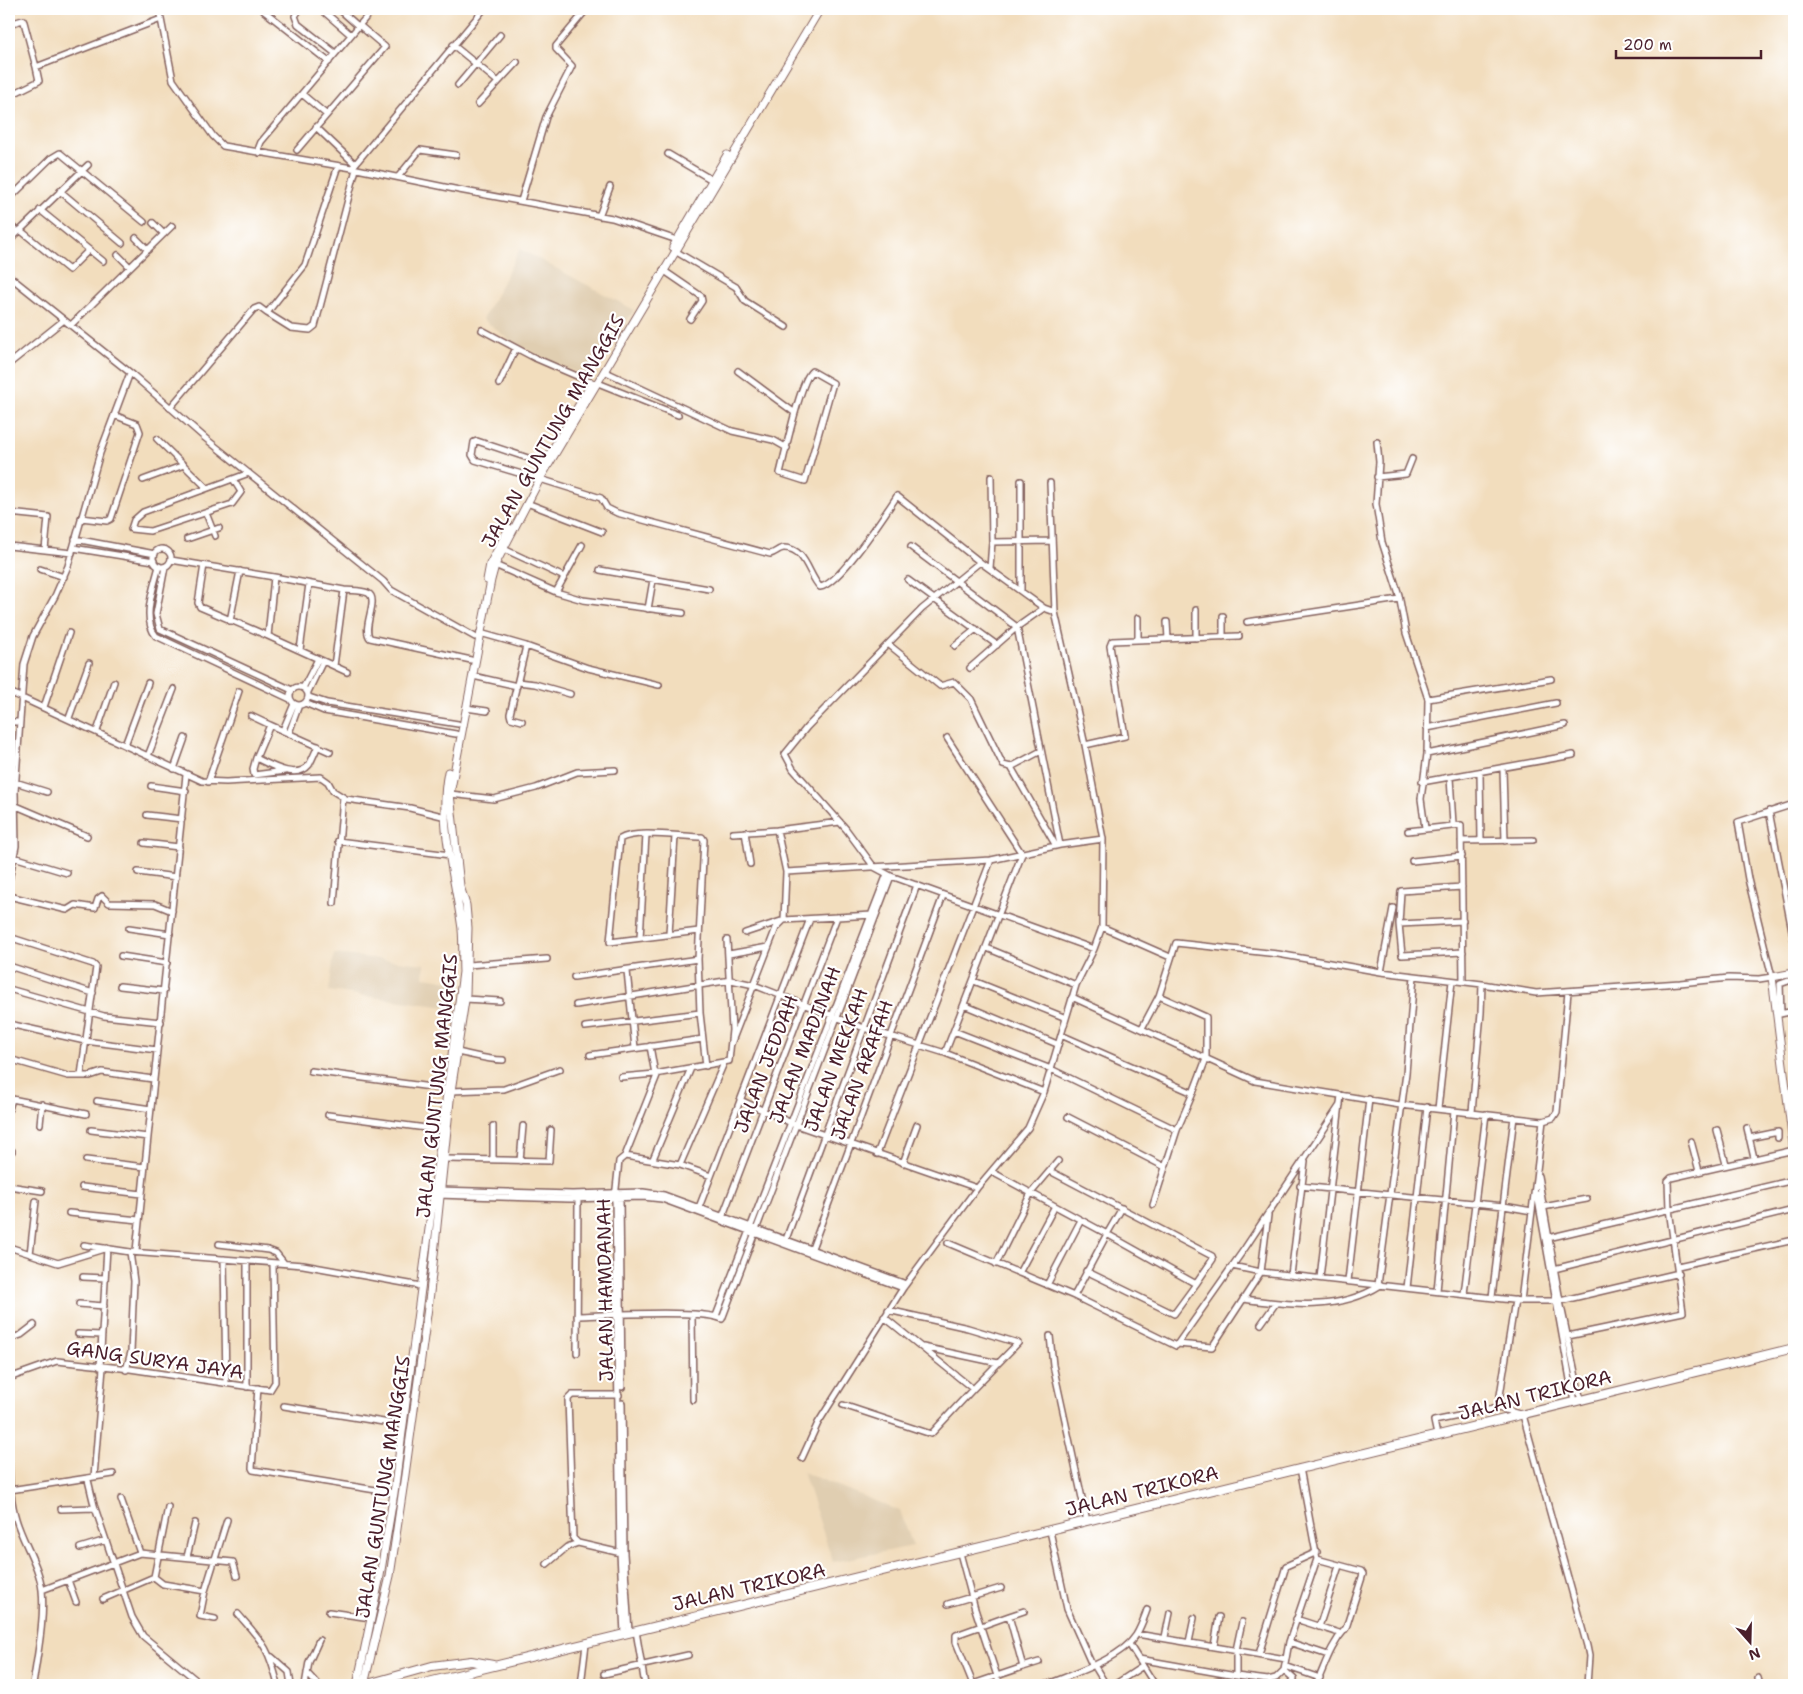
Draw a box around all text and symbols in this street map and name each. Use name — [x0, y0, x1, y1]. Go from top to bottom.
scale bar — [1616, 28, 1760, 60]
text: 200 m — [1623, 35, 1672, 55]
street label: JALAN GUNTUNG MANGGIS — [476, 310, 630, 552]
street label: JALAN GUNTUNG MANGGIS — [411, 953, 463, 1219]
street label: JALAN MADINAH — [764, 963, 846, 1127]
street label: JALAN MEKKAH — [798, 985, 874, 1135]
street label: JALAN JEDDAH — [728, 991, 804, 1137]
street label: JALAN ARAFAH — [825, 996, 899, 1144]
street label: JALAN HAMDANAH — [591, 1198, 619, 1382]
street label: GANG SURYA JAYA — [65, 1335, 245, 1385]
street label: JALAN GUNTUNG MANGGIS — [350, 1354, 416, 1620]
street label: JALAN TRIKORA — [1456, 1364, 1614, 1426]
street label: JALAN TRIKORA — [1063, 1460, 1221, 1522]
street label: JALAN TRIKORA — [670, 1557, 828, 1617]
north arrow — [1726, 1616, 1776, 1666]
text: N — [1746, 1644, 1763, 1665]

